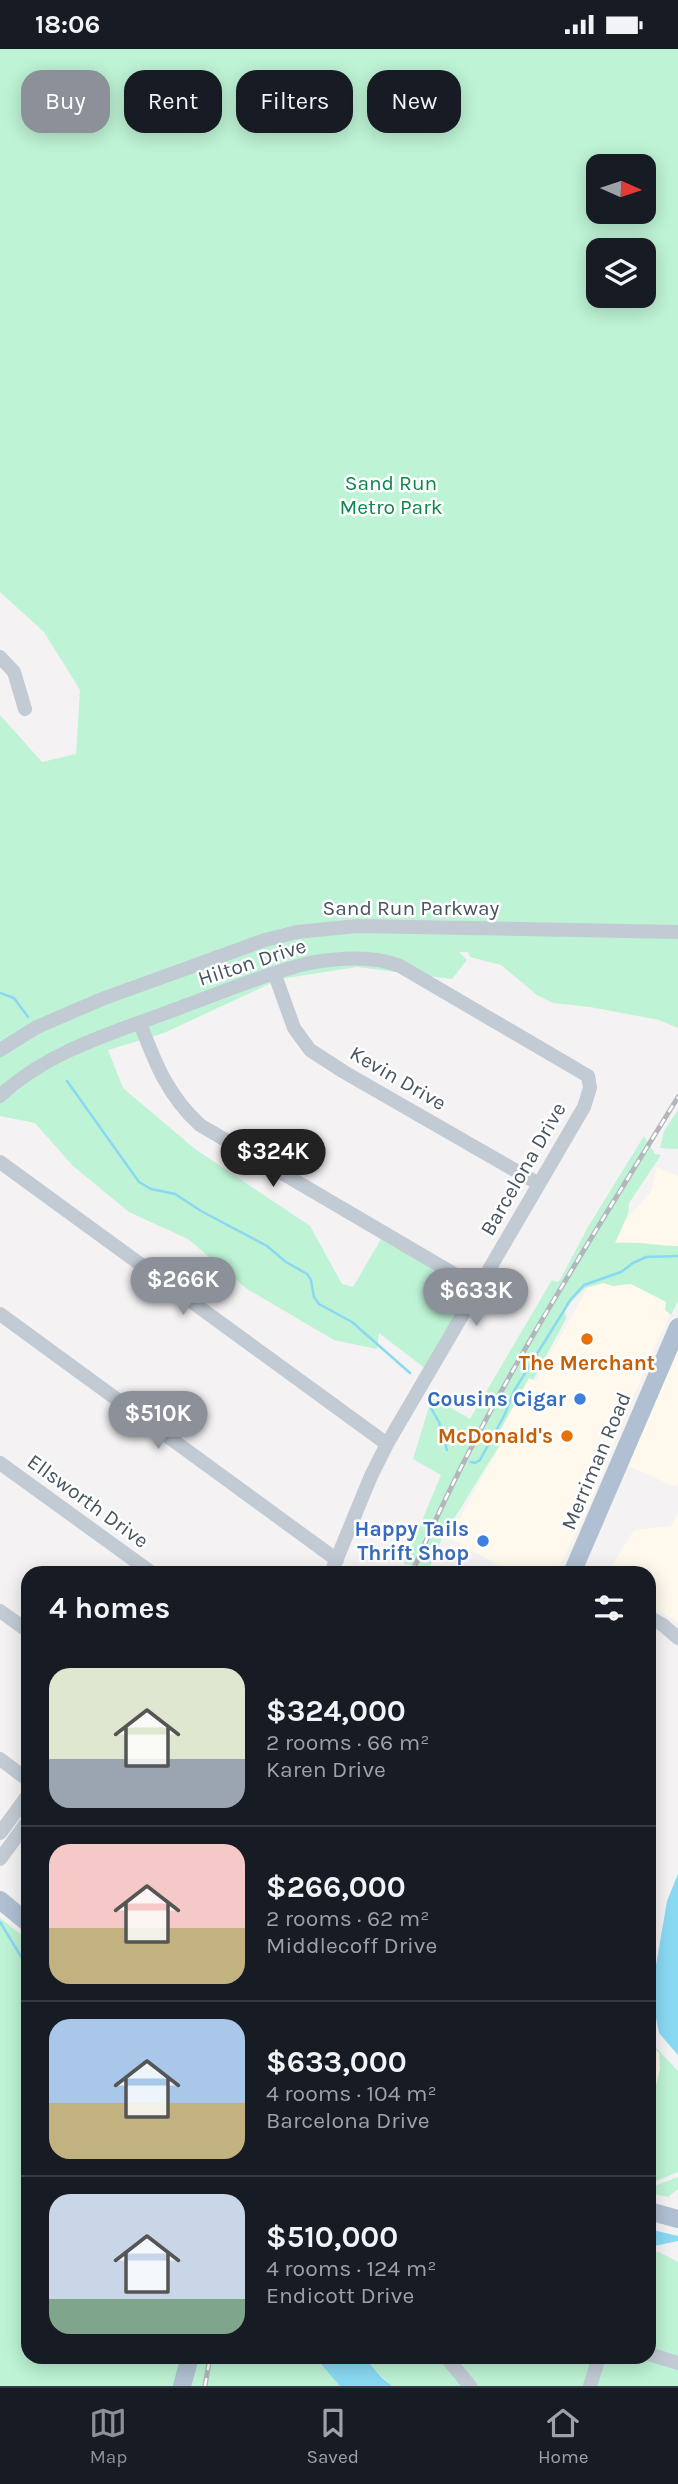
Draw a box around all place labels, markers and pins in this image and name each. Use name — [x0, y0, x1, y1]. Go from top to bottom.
pin: $324K — [224, 1129, 322, 1189]
pin: $266K — [134, 1257, 232, 1317]
pin: $633K — [427, 1269, 525, 1328]
marker: The Merchant — [579, 1331, 595, 1347]
place label: The Merchant — [519, 1351, 655, 1375]
place label: Cousins Cigar — [427, 1387, 567, 1411]
pin: $510K — [109, 1391, 207, 1451]
marker: Cousins Cigar — [572, 1391, 588, 1407]
place label: McDonald's — [438, 1424, 553, 1448]
marker: McDonald's — [559, 1428, 575, 1444]
place label: Happy Tails Thrift Shop — [355, 1517, 469, 1565]
marker: Happy Tails Thrift Shop — [475, 1533, 491, 1549]

